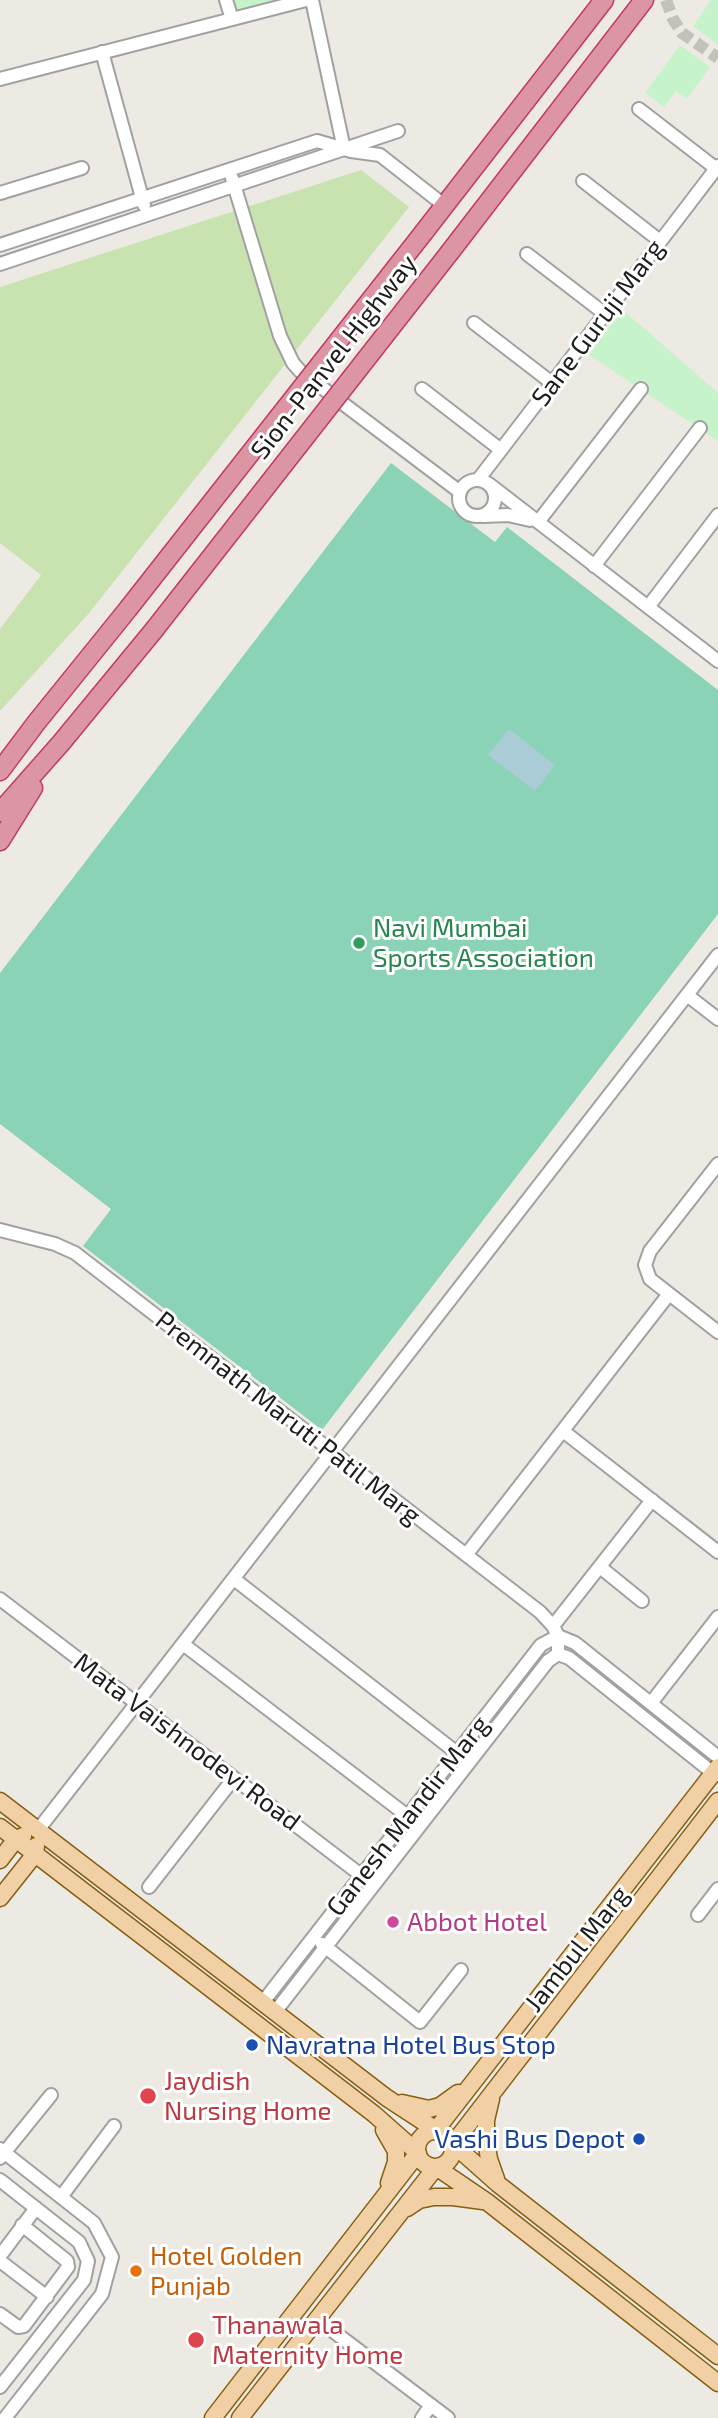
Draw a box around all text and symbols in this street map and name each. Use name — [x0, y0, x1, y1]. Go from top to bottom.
street label: Sane Guruji Marg — [525, 233, 671, 413]
street label: Sion-Panvel Highway — [244, 248, 424, 466]
place label: Navi Mumbai Sports Association — [373, 912, 594, 974]
marker: Navi Mumbai Sports Association — [351, 935, 367, 951]
street label: Premnath Maruti Patil Marg — [149, 1305, 427, 1531]
street label: Mata Vaishnodevi Road — [67, 1647, 307, 1837]
street label: Ganesh Mandir Marg — [320, 1710, 496, 1922]
street label: Jambul Marg — [518, 1880, 636, 2018]
place label: Abbot Hotel — [407, 1906, 547, 1938]
marker: Abbot Hotel — [385, 1914, 401, 1930]
place label: Navratna Hotel Bus Stop — [266, 2029, 556, 2061]
marker: Navratna Hotel Bus Stop — [244, 2037, 260, 2053]
place label: Jaydish Nursing Home — [164, 2065, 332, 2126]
marker: Jaydish Nursing Home — [138, 2086, 158, 2106]
place label: Vashi Bus Depot — [434, 2123, 625, 2155]
marker: Vashi Bus Depot — [631, 2131, 647, 2147]
place label: Hotel Golden Punjab — [150, 2240, 302, 2302]
marker: Hotel Golden Punjab — [128, 2263, 144, 2279]
place label: Thanawala Maternity Home — [212, 2309, 403, 2370]
marker: Thanawala Maternity Home — [186, 2330, 206, 2350]

